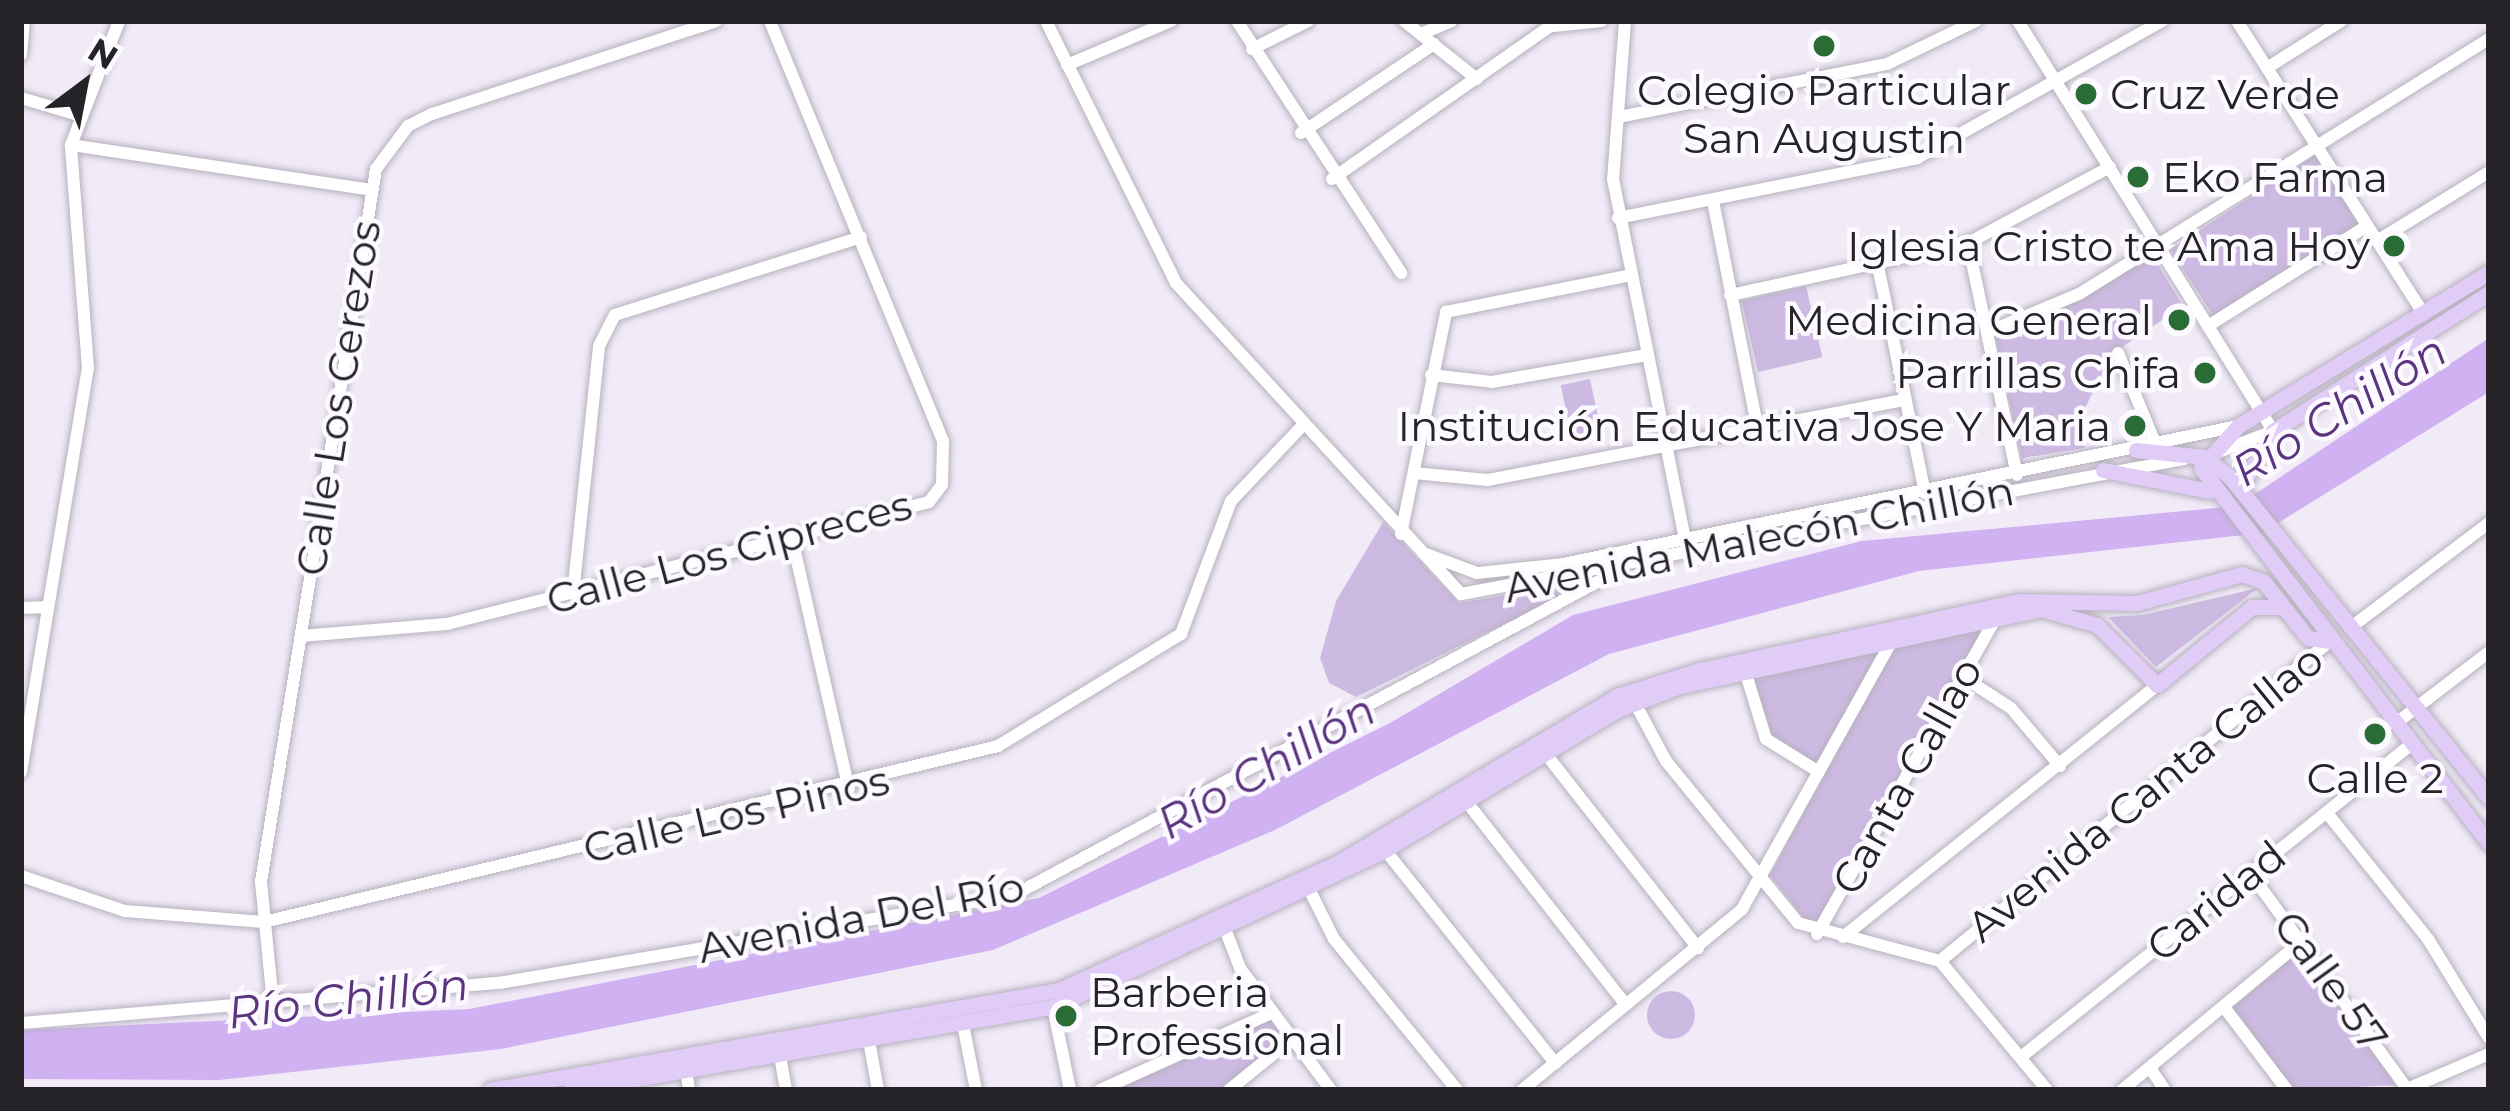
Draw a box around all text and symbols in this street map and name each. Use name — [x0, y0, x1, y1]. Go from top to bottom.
north arrow — [24, 24, 144, 144]
text: N — [81, 29, 125, 77]
marker: Colegio Particular San Augustin — [1811, 33, 1837, 59]
place label: Colegio Particular San Augustin — [1637, 65, 2011, 164]
place label: Cruz Verde — [2110, 69, 2340, 119]
marker: Cruz Verde — [2073, 81, 2099, 107]
place label: Eko Farma — [2162, 152, 2388, 202]
marker: Eko Farma — [2125, 164, 2151, 190]
street label: Calle Los Cerezos — [285, 217, 391, 579]
place label: Iglesia Cristo te Ama Hoy — [1847, 221, 2370, 271]
marker: Iglesia Cristo te Ama Hoy — [2381, 233, 2407, 259]
place label: Medicina General — [1785, 295, 2152, 345]
marker: Medicina General — [2163, 304, 2195, 336]
water label: Río Chillón — [2222, 323, 2456, 497]
place label: Parrillas Chifa — [1895, 348, 2181, 398]
marker: Parrillas Chifa — [2192, 360, 2218, 386]
place label: Institución Educativa Jose Y Maria — [1397, 401, 2111, 451]
marker: Institución Educativa Jose Y Maria — [2122, 413, 2148, 439]
street label: Avenida Malecón Chillón — [1500, 465, 2018, 613]
street label: Calle Los Cipreces — [541, 479, 917, 625]
street label: Avenida Canta Callao — [1957, 634, 2333, 952]
street label: Canta Callao — [1821, 649, 1993, 903]
water label: Río Chillón — [1148, 682, 1384, 850]
marker: Calle 2 — [2362, 721, 2388, 747]
place label: Calle 2 — [2306, 753, 2444, 803]
street label: Calle Los Pinos — [578, 754, 894, 874]
street label: Caridad — [2137, 830, 2295, 972]
street label: Avenida Del Río — [694, 861, 1028, 973]
street label: Calle 57 — [2263, 901, 2399, 1061]
water label: Río Chillón — [224, 956, 472, 1040]
place label: Barberia Professional — [1090, 967, 1344, 1066]
marker: Barberia Professional — [1053, 1003, 1079, 1029]

